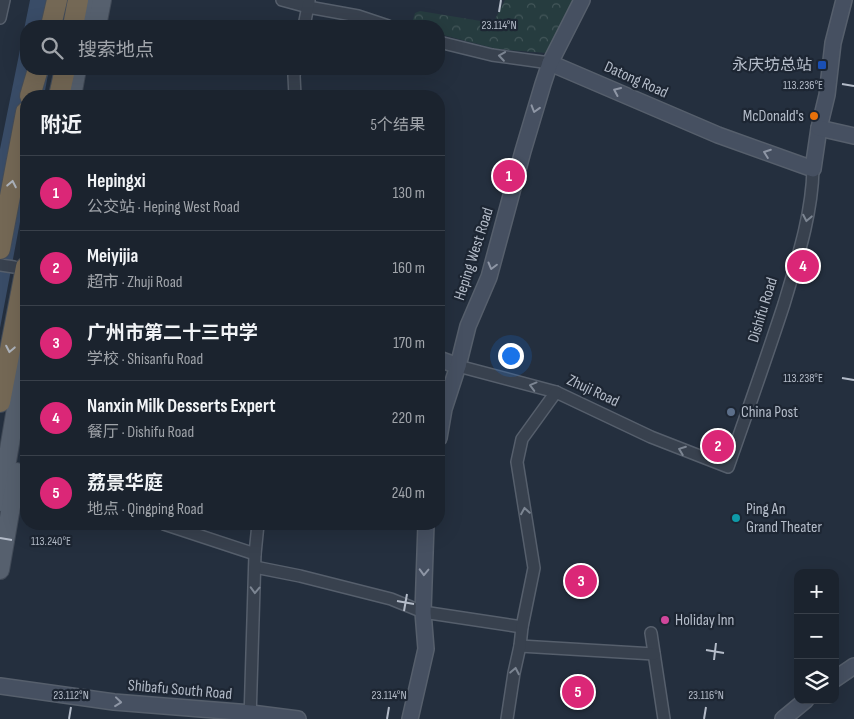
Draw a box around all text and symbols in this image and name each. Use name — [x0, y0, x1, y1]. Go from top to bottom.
text: 23.114°N — [481, 18, 517, 33]
search box — [20, 20, 445, 75]
icon: search — [38, 34, 66, 62]
text: 搜索地点 — [78, 39, 154, 62]
one-way arrow — [498, 51, 506, 62]
place label: 永庆坊总站 — [732, 56, 812, 75]
street label: Datong Road — [601, 58, 671, 102]
marker: 永庆坊总站 — [816, 59, 828, 71]
text: 113.236°E — [783, 78, 823, 93]
one-way arrow — [613, 86, 622, 97]
one-way arrow — [530, 105, 540, 113]
place label: McDonald's — [743, 107, 804, 126]
marker: McDonald's — [808, 110, 820, 122]
text: 附近 — [40, 113, 82, 138]
text: 5个结果 — [371, 116, 425, 135]
one-way arrow — [764, 149, 772, 159]
pin: 1 — [493, 157, 525, 195]
text: Hepingxi — [87, 170, 146, 193]
one-way arrow — [7, 180, 17, 188]
text: 1 — [53, 184, 59, 203]
text: 130 m — [393, 184, 425, 203]
text: 公交站 · Heping West Road — [87, 198, 240, 217]
street label: Heping West Road — [450, 205, 498, 303]
one-way arrow — [802, 213, 813, 222]
text: Meiyijia — [87, 245, 138, 268]
pin: 4 — [787, 247, 819, 285]
text: 2 — [52, 259, 60, 278]
text: 160 m — [392, 259, 425, 278]
one-way arrow — [487, 262, 498, 271]
text: 超市 · Zhuji Road — [87, 273, 182, 292]
street label: Dishifu Road — [744, 275, 782, 345]
text: 广州市第二十三中学 — [87, 322, 258, 345]
text: 3 — [52, 334, 60, 353]
text: 170 m — [393, 334, 425, 353]
your location — [498, 343, 524, 369]
one-way arrow — [6, 345, 16, 354]
text: 学校 · Shisanfu Road — [87, 350, 203, 369]
street label: Zhuji Road — [564, 371, 622, 411]
text: 113.238°E — [783, 371, 823, 386]
one-way arrow — [528, 381, 537, 392]
text: Nanxin Milk Desserts Expert — [87, 395, 275, 418]
place label: China Post — [741, 403, 798, 422]
marker: China Post — [725, 406, 737, 418]
text: 4 — [52, 409, 60, 428]
text: 220 m — [392, 409, 425, 428]
text: 餐厅 · Dishifu Road — [87, 423, 194, 442]
pin: 2 — [702, 427, 734, 465]
one-way arrow — [678, 445, 687, 456]
text: 荔景华庭 — [87, 472, 163, 495]
text: 5 — [52, 484, 60, 503]
text: 240 m — [392, 484, 425, 503]
text: 地点 · Qingping Road — [87, 500, 203, 519]
place label: Ping An Grand Theater — [746, 500, 823, 537]
one-way arrow — [520, 507, 530, 515]
marker: Ping An Grand Theater — [730, 512, 742, 524]
text: 113.240°E — [31, 534, 71, 549]
pin: 3 — [565, 562, 597, 600]
one-way arrow — [419, 569, 429, 577]
map controls — [794, 569, 839, 704]
button: + — [794, 569, 839, 614]
one-way arrow — [249, 586, 260, 594]
place label: Holiday Inn — [675, 611, 734, 630]
marker: Holiday Inn — [659, 614, 671, 626]
button: − — [794, 614, 839, 659]
button: layers — [794, 659, 839, 704]
one-way arrow — [509, 666, 519, 675]
pin: 5 — [562, 673, 594, 711]
street label: Shibafu South Road — [127, 676, 233, 704]
text: 23.112°N — [53, 688, 89, 703]
text: 23.114°N — [371, 688, 407, 703]
text: 23.116°N — [688, 688, 724, 703]
one-way arrow — [114, 696, 122, 707]

